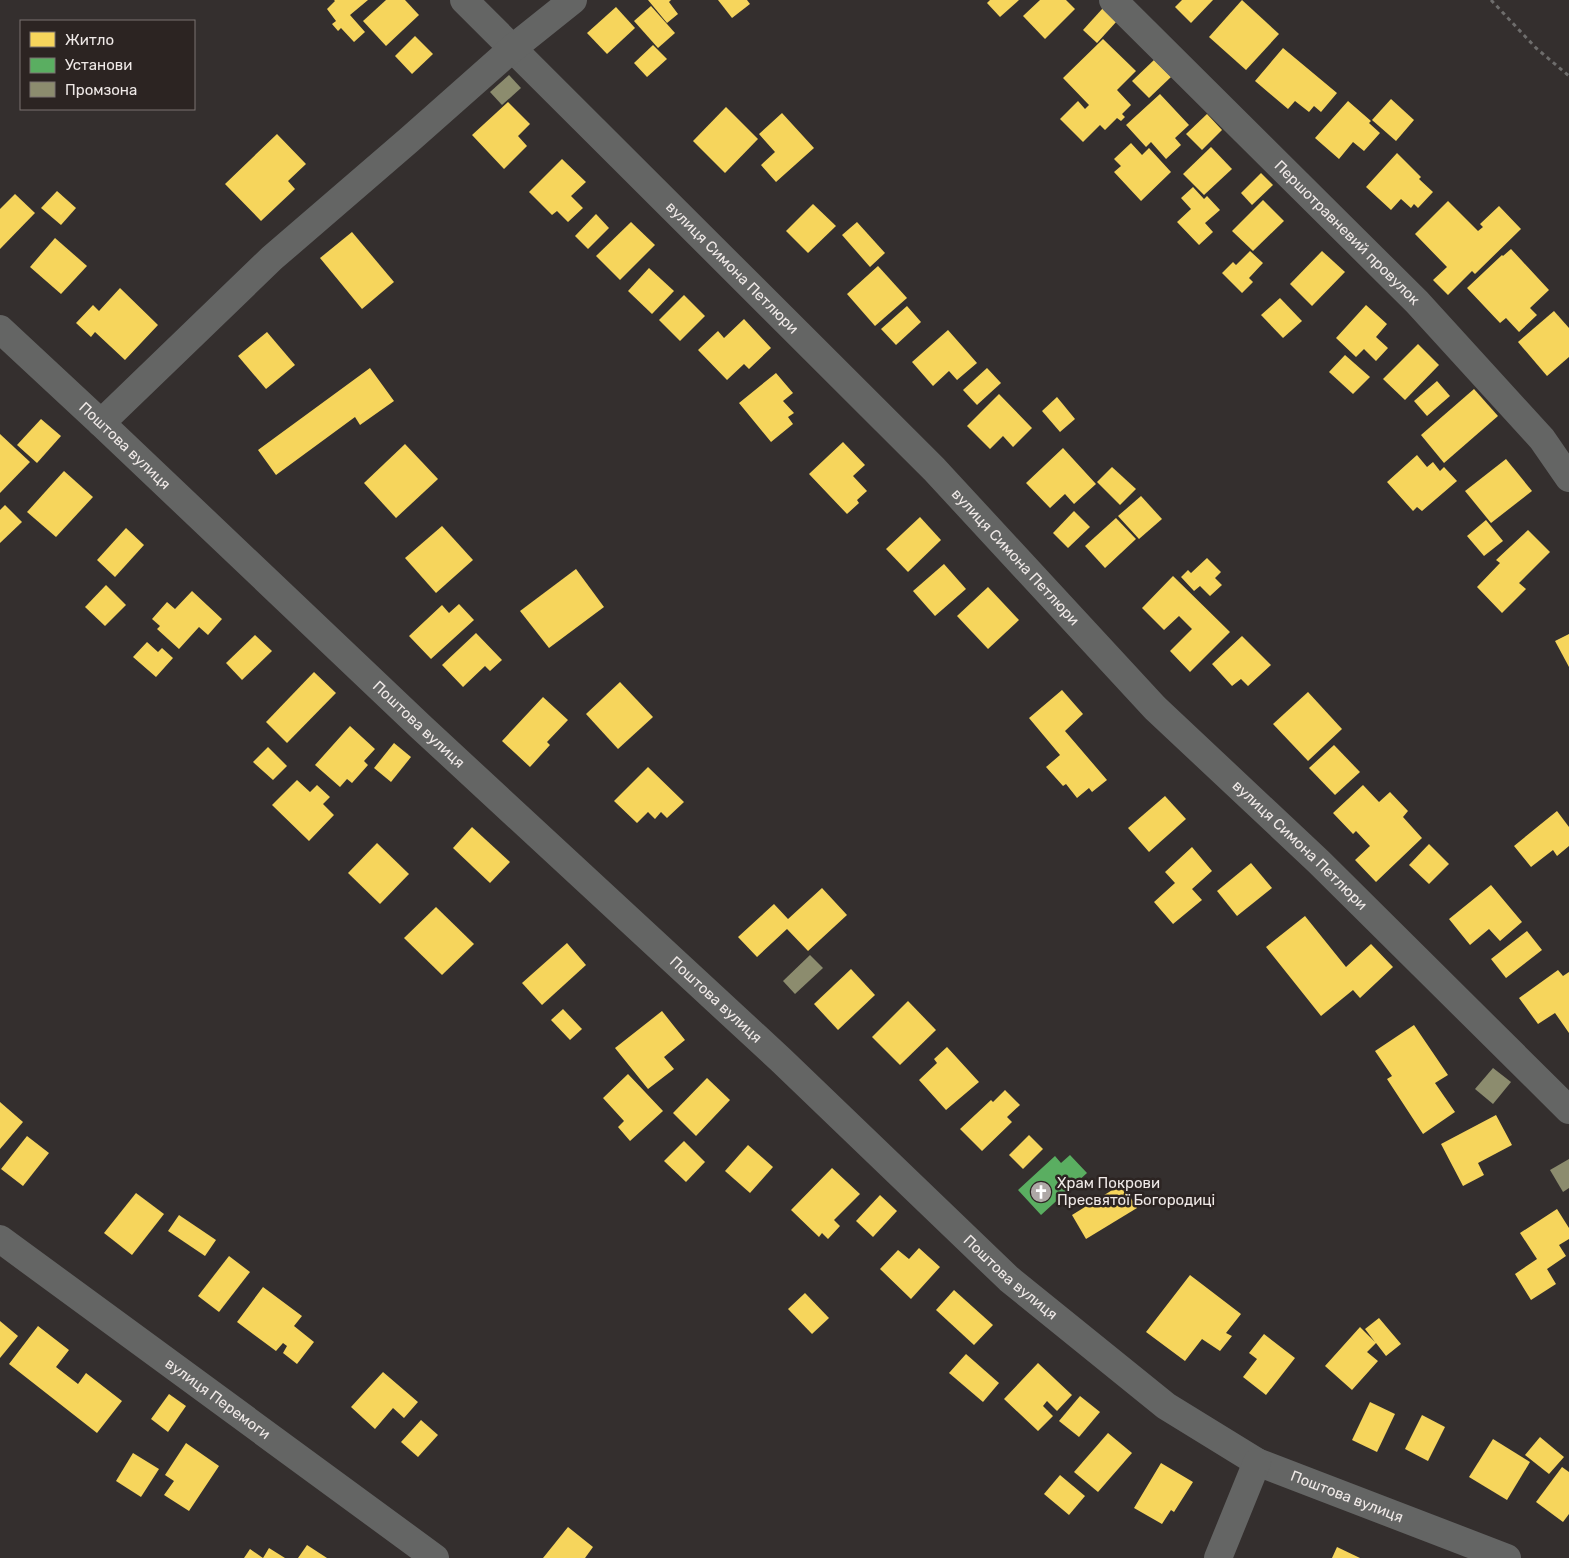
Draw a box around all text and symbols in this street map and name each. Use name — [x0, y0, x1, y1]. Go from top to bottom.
legend — [20, 20, 195, 110]
text: Житло — [65, 31, 114, 49]
text: Установи — [65, 56, 132, 74]
text: Промзона — [65, 81, 137, 99]
street label: Першотравневий провулок — [1271, 156, 1424, 309]
street label: вулиця Симона Петлюри — [662, 198, 802, 338]
street label: Поштова вулиця — [75, 398, 174, 493]
street label: вулиця Симона Петлюри — [948, 485, 1083, 629]
street label: Поштова вулиця — [369, 677, 468, 772]
street label: вулиця Симона Петлюри — [1229, 776, 1371, 914]
street label: Поштова вулиця — [666, 953, 766, 1047]
place label: Храм Покрови Пресвятої Богородиці — [1057, 1174, 1215, 1209]
church icon: Храм Покрови Пресвятої Богородиці — [1029, 1180, 1053, 1204]
street label: Поштова вулиця — [960, 1231, 1061, 1324]
street label: вулиця Перемоги — [162, 1354, 274, 1443]
street label: Поштова вулиця — [1288, 1467, 1406, 1526]

